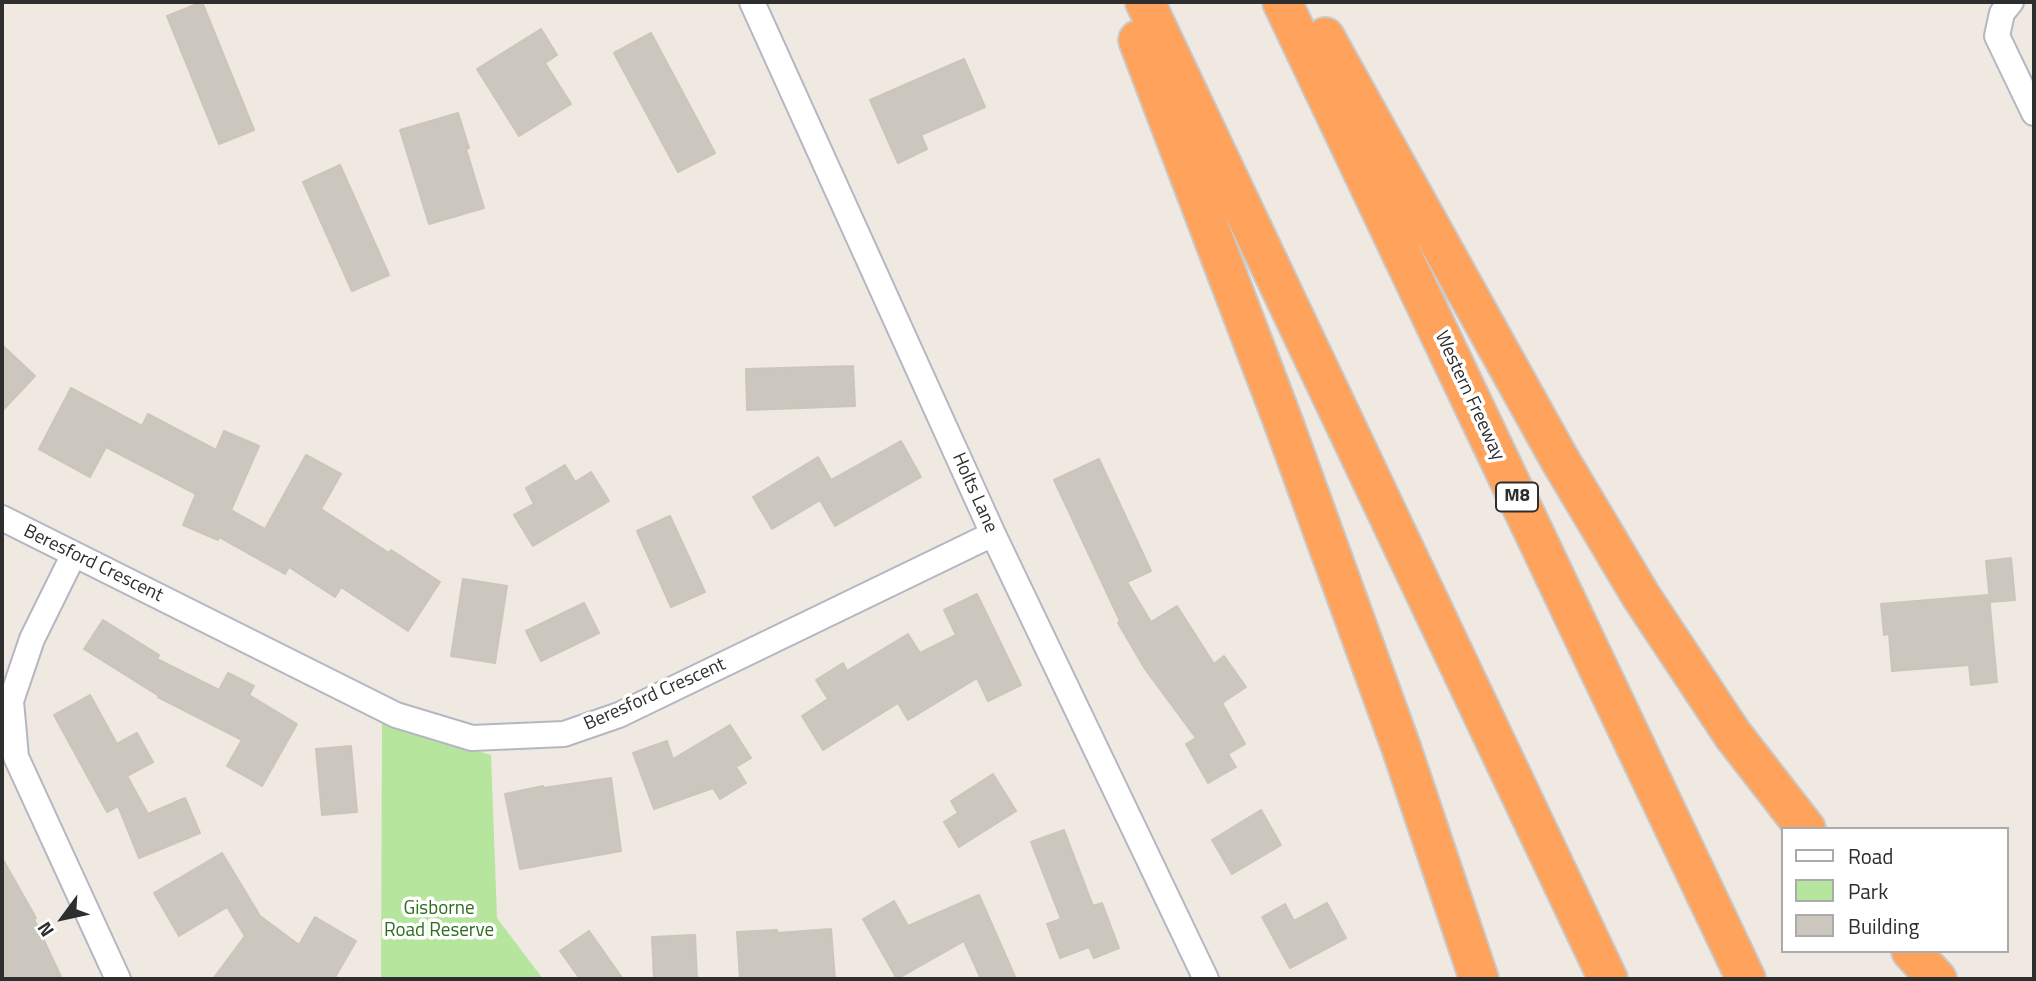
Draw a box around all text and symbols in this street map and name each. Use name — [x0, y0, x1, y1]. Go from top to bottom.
street label: Western Freeway — [1429, 328, 1509, 464]
street label: Holts Lane — [946, 449, 1002, 537]
road number: M8 — [1496, 482, 1538, 512]
street label: Beresford Crescent — [19, 520, 167, 608]
street label: Beresford Crescent — [581, 654, 729, 736]
legend — [1780, 827, 2008, 953]
text: Road — [1848, 840, 1893, 872]
text: Park — [1848, 875, 1888, 907]
north arrow — [28, 883, 98, 953]
park label: Gisborne Road Reserve — [384, 898, 494, 942]
text: Building — [1848, 910, 1919, 942]
text: N — [29, 916, 61, 943]

